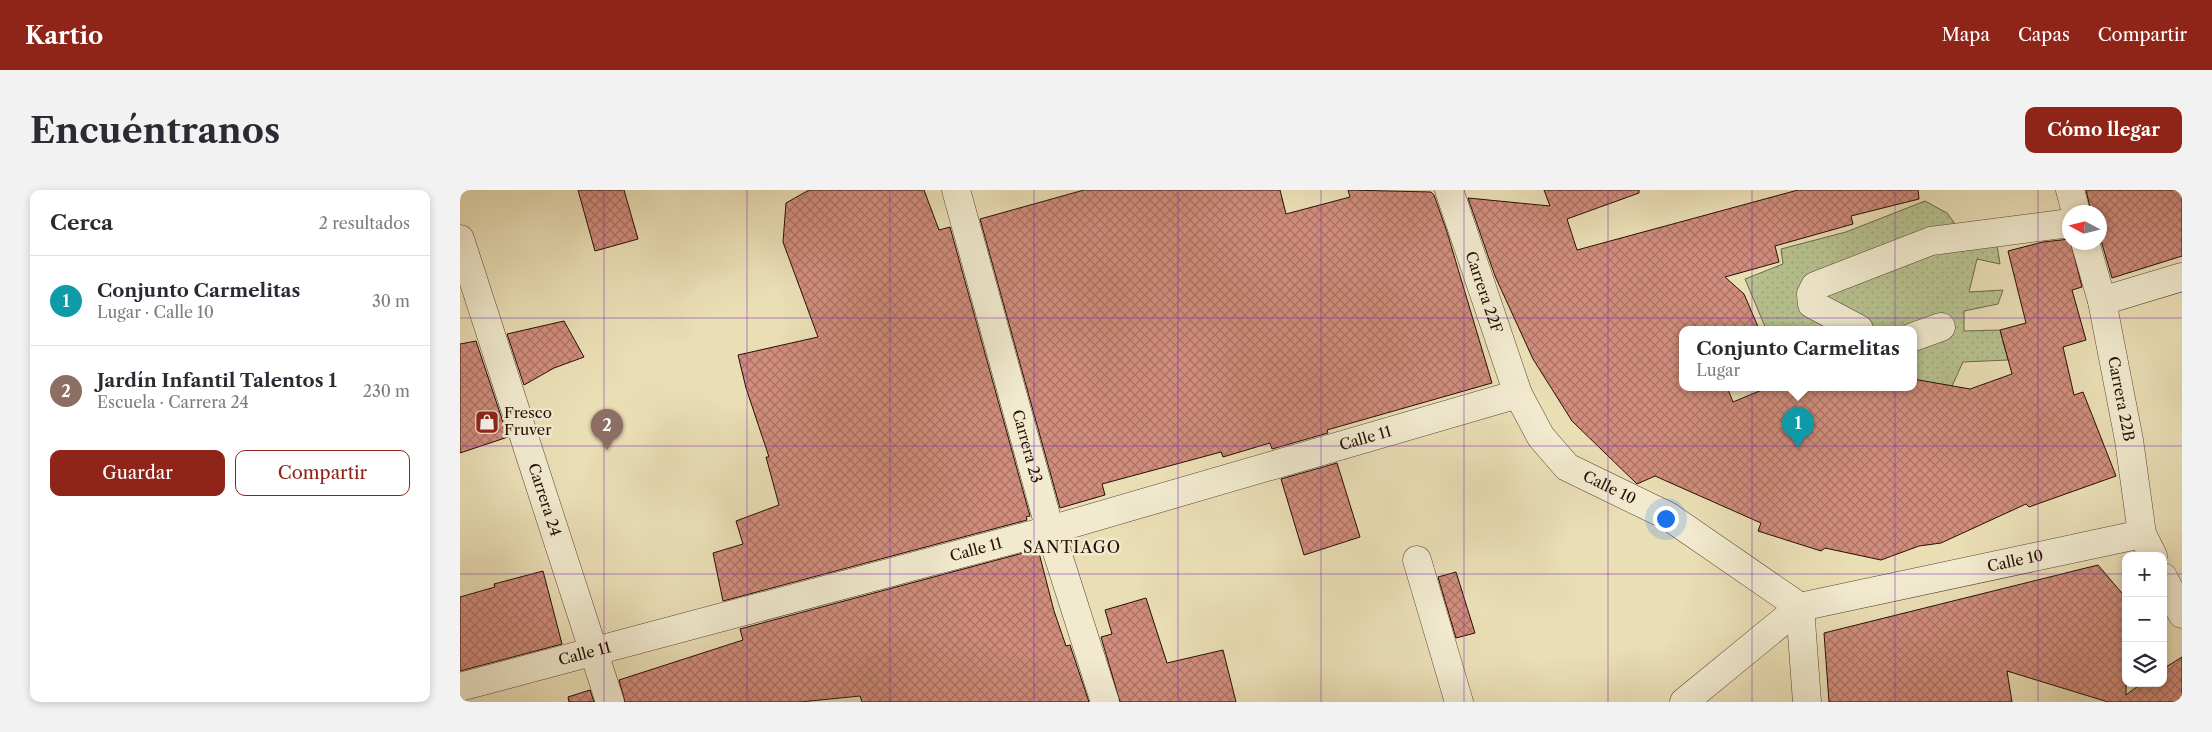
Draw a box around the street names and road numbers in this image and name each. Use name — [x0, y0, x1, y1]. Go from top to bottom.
street label: Carrera 22F — [1461, 249, 1507, 336]
street label: Carrera 22B — [2104, 355, 2139, 443]
street label: Carrera 23 — [1008, 407, 1047, 485]
street label: Calle 11 — [1337, 421, 1394, 454]
street label: Carrera 24 — [524, 461, 566, 538]
street label: Calle 10 — [1580, 466, 1639, 508]
street label: Calle 11 — [948, 533, 1005, 565]
street label: Calle 10 — [1985, 545, 2045, 576]
street label: Calle 11 — [556, 637, 613, 669]

